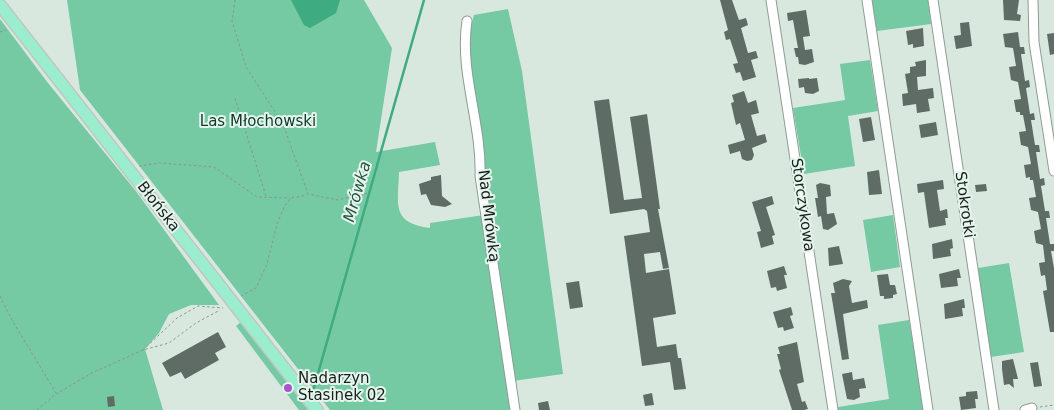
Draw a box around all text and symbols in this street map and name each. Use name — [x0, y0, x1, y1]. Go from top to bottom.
park label: Las Młochowski — [200, 113, 316, 131]
street label: Storczykowa — [787, 157, 817, 253]
water label: Mrówka — [340, 159, 376, 225]
street label: Nad Mrówką — [473, 169, 503, 263]
street label: Stokrotki — [950, 171, 978, 239]
street label: Błońska — [133, 178, 183, 236]
place label: Nadarzyn Stasinek 02 — [298, 370, 386, 405]
marker: Nadarzyn Stasinek 02 — [282, 382, 294, 394]

